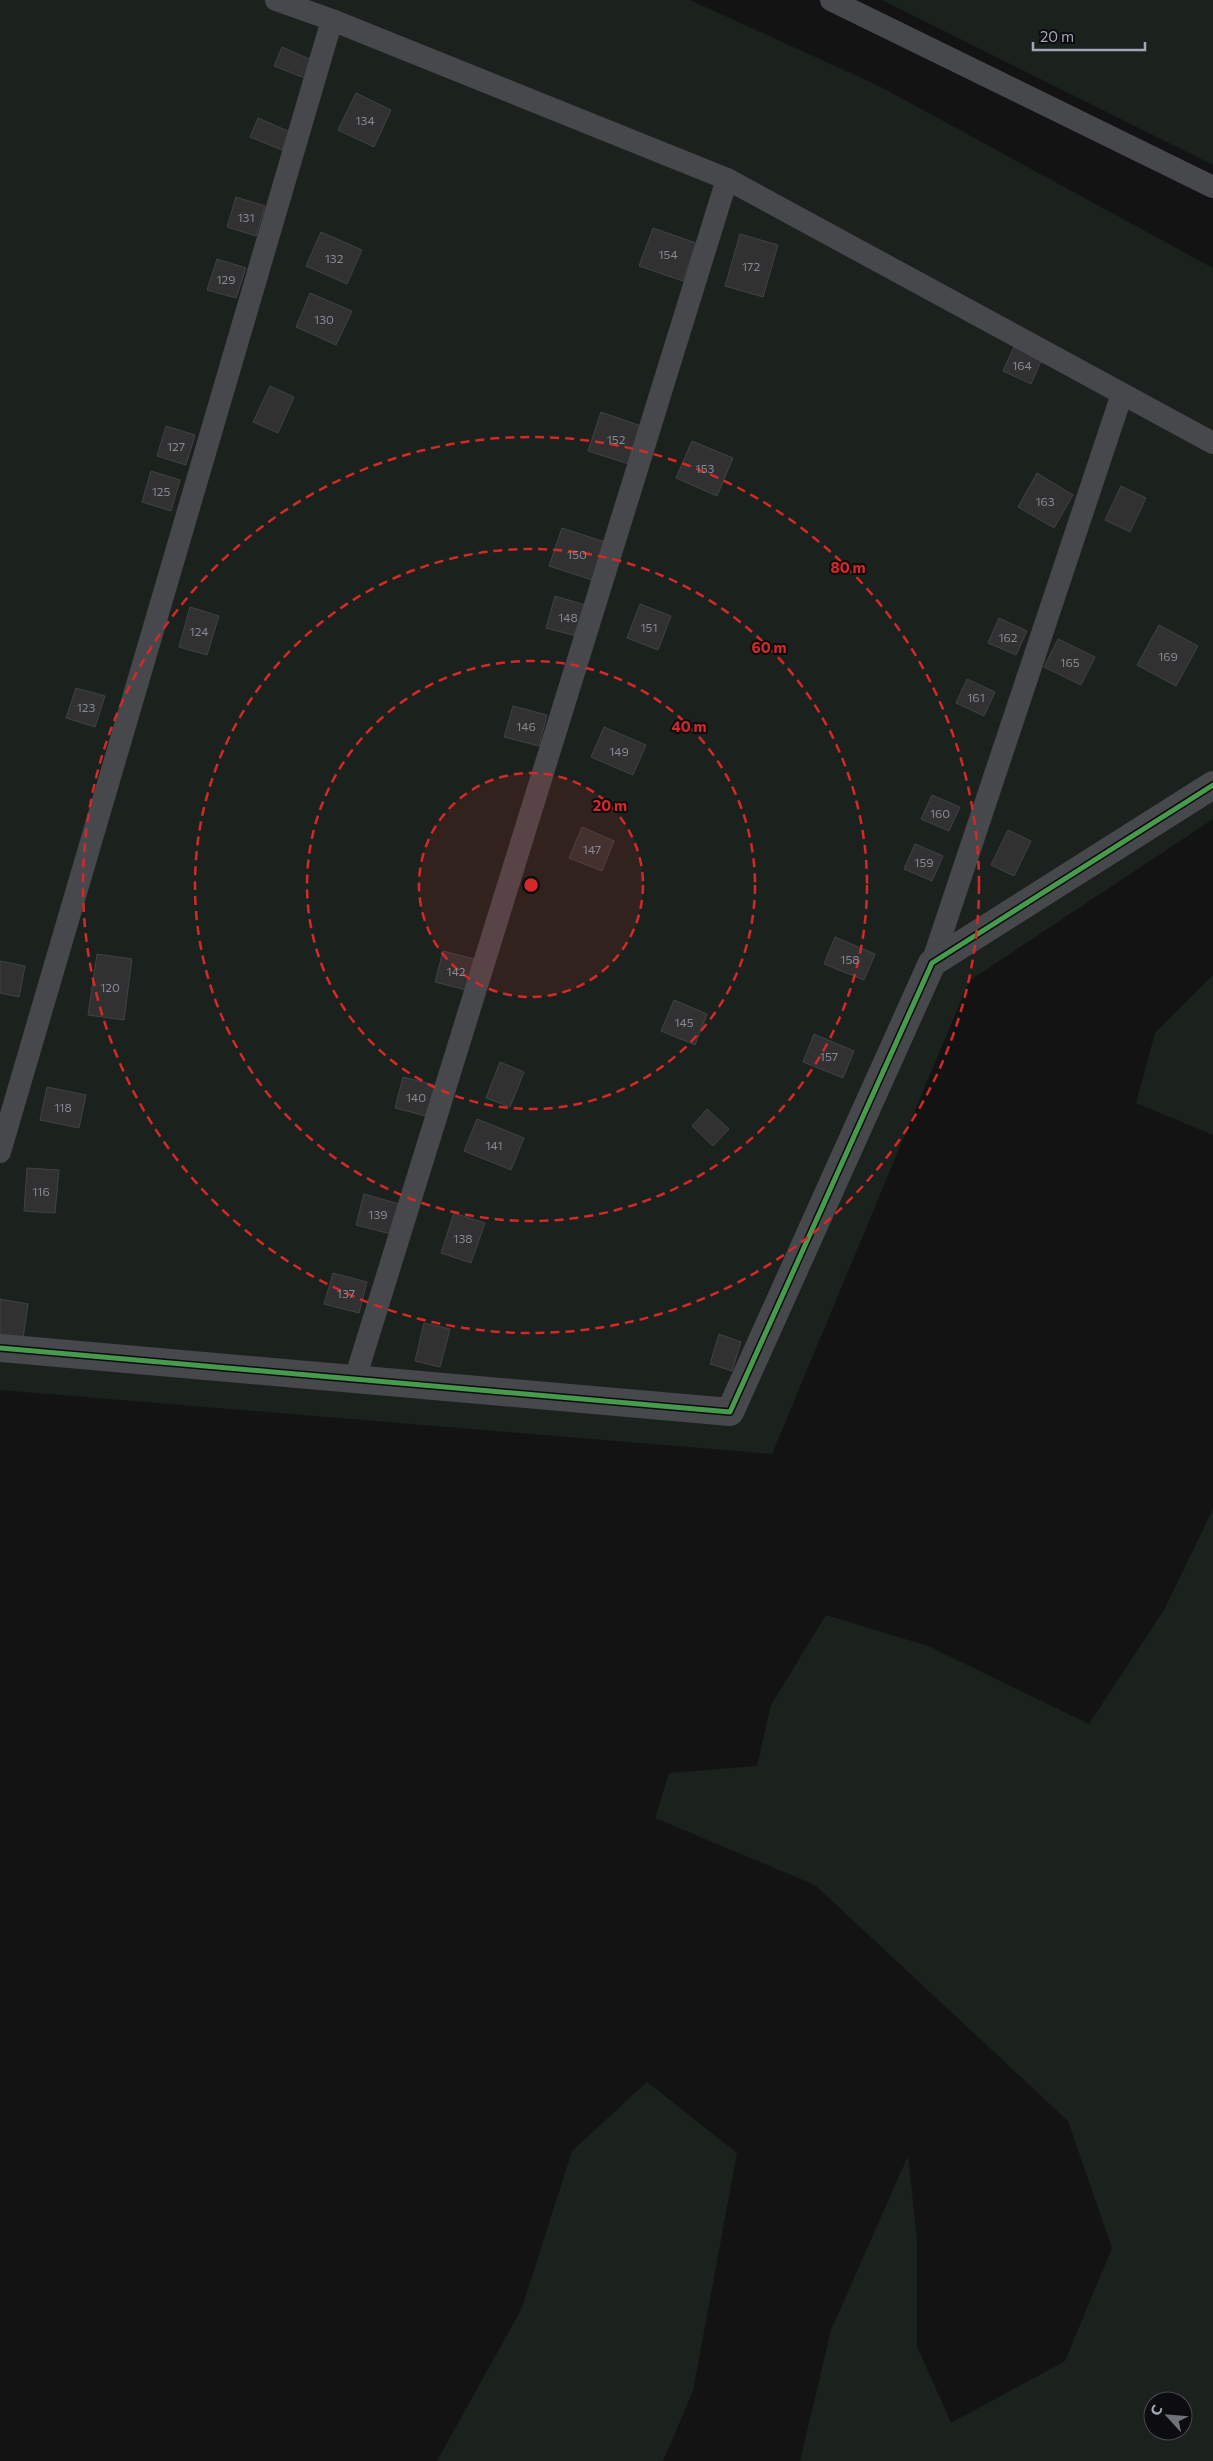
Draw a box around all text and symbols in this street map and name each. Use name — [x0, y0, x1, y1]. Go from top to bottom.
scale bar — [1033, 20, 1146, 52]
text: 20 m — [1040, 27, 1074, 45]
house number: 134 — [355, 113, 375, 127]
house number: 131 — [237, 210, 255, 224]
house number: 154 — [658, 247, 678, 261]
house number: 132 — [325, 251, 344, 265]
house number: 172 — [742, 259, 760, 273]
house number: 129 — [216, 272, 236, 286]
house number: 130 — [314, 312, 334, 326]
house number: 164 — [1012, 358, 1032, 372]
house number: 152 — [607, 432, 626, 446]
house number: 127 — [167, 439, 185, 453]
house number: 153 — [696, 461, 715, 475]
house number: 125 — [152, 484, 170, 498]
house number: 163 — [1035, 494, 1055, 508]
house number: 150 — [567, 547, 587, 561]
text: 80 m — [830, 558, 866, 576]
house number: 148 — [558, 610, 578, 624]
house number: 151 — [640, 620, 658, 634]
house number: 124 — [190, 624, 208, 638]
house number: 162 — [998, 630, 1018, 644]
text: 60 m — [751, 638, 787, 656]
house number: 169 — [1158, 649, 1178, 663]
house number: 165 — [1060, 655, 1080, 669]
house number: 161 — [967, 690, 985, 704]
house number: 123 — [77, 700, 95, 714]
text: 40 m — [671, 717, 707, 735]
house number: 146 — [516, 719, 536, 733]
house number: 149 — [609, 744, 629, 758]
text: 20 m — [593, 796, 627, 814]
house number: 160 — [930, 806, 950, 820]
house number: 147 — [583, 842, 601, 856]
house number: 159 — [914, 855, 934, 869]
centre of rings — [522, 876, 540, 894]
house number: 158 — [840, 952, 860, 966]
house number: 142 — [447, 964, 466, 978]
house number: 120 — [100, 980, 120, 994]
house number: 145 — [674, 1015, 694, 1029]
house number: 157 — [820, 1049, 838, 1063]
house number: 140 — [406, 1090, 426, 1104]
house number: 118 — [54, 1100, 72, 1114]
house number: 141 — [485, 1138, 503, 1152]
house number: 116 — [32, 1184, 50, 1198]
house number: 139 — [368, 1207, 388, 1221]
house number: 138 — [453, 1231, 473, 1245]
house number: 137 — [337, 1286, 355, 1300]
north arrow — [1143, 2391, 1193, 2441]
text: С — [1146, 2402, 1166, 2418]

